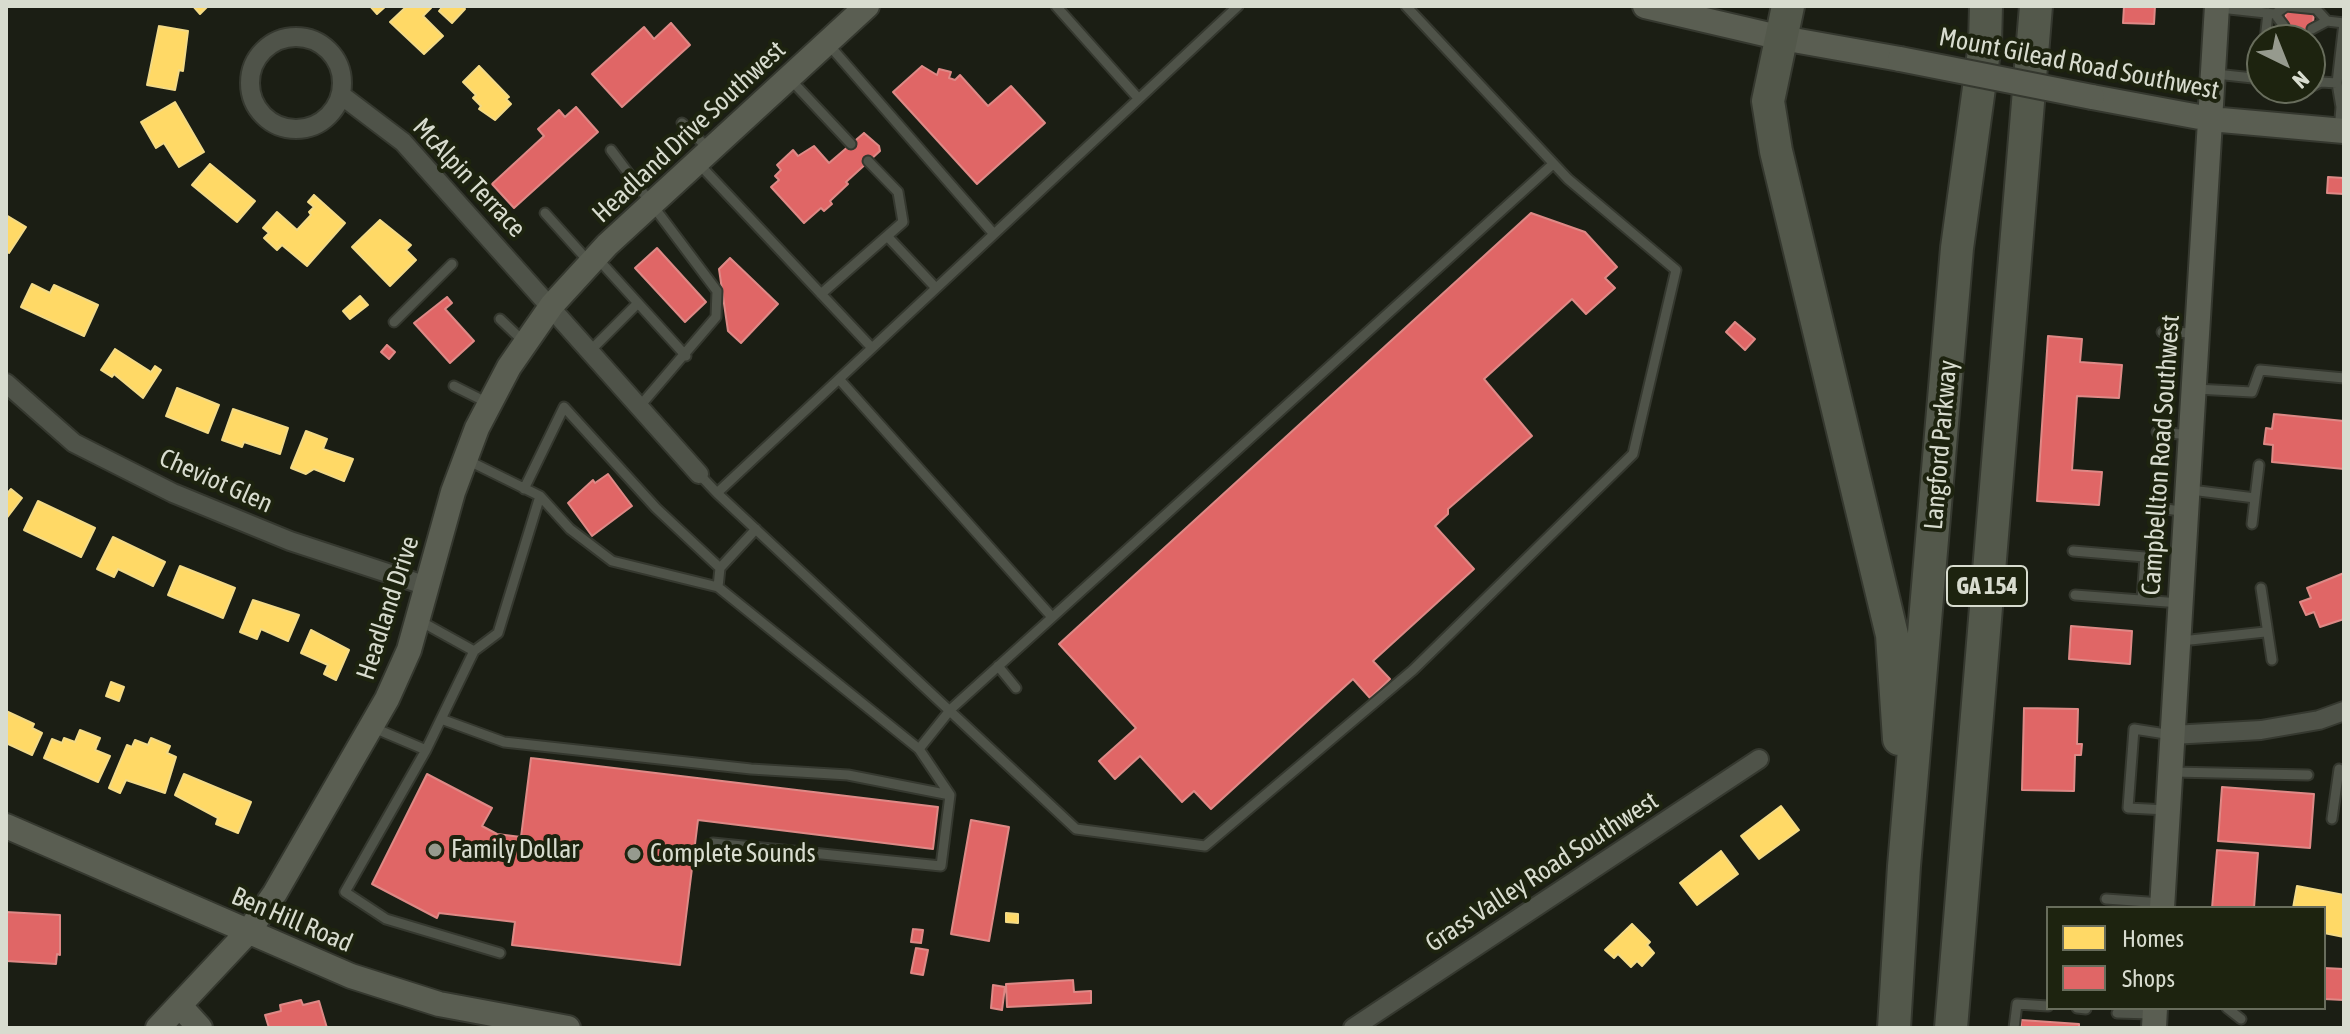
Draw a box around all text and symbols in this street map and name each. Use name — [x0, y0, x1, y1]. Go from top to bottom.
street label: Mount Gilead Road Southwest — [1936, 22, 2222, 106]
north arrow — [2246, 24, 2326, 104]
street label: Headland Drive Southwest — [586, 35, 792, 229]
text: N — [2287, 66, 2315, 94]
street label: McAlpin Terrace — [406, 112, 532, 244]
street label: Campbellton Road Southwest — [2136, 314, 2186, 596]
street label: Langford Parkway — [1918, 359, 1964, 531]
street label: Cheviot Glen — [155, 442, 277, 520]
street label: Headland Drive — [350, 532, 426, 684]
road number: GA 154 — [1947, 566, 2027, 606]
street label: Grass Valley Road Southwest — [1420, 785, 1664, 959]
place label: Family Dollar — [451, 834, 579, 866]
place label: Complete Sounds — [650, 838, 816, 870]
marker: Family Dollar — [426, 841, 444, 859]
marker: Complete Sounds — [625, 845, 643, 863]
street label: Ben Hill Road — [227, 881, 357, 959]
legend — [2046, 906, 2326, 1010]
text: Homes — [2122, 925, 2184, 952]
text: Shops — [2122, 965, 2175, 992]

